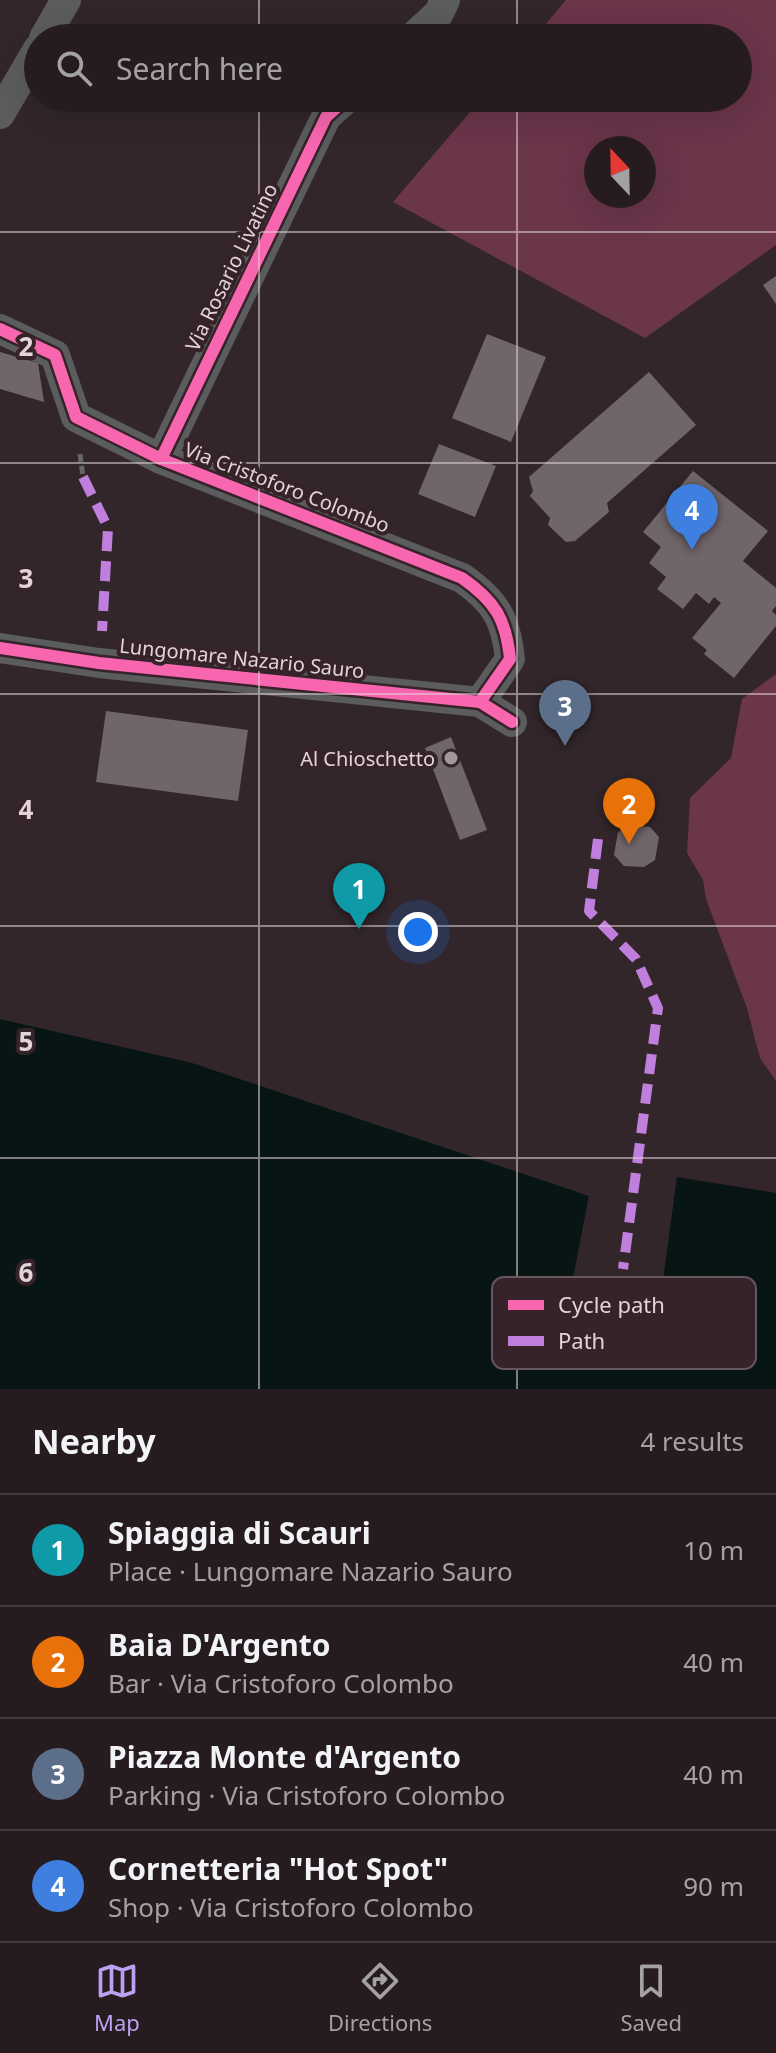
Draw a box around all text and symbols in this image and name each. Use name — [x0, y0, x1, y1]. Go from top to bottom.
search box — [24, 24, 752, 112]
icon: search — [52, 46, 96, 90]
text: Search here — [116, 48, 283, 89]
north arrow — [584, 136, 656, 208]
street label: Via Rosario Livatino — [179, 179, 283, 355]
text: 2 — [19, 328, 34, 364]
street label: Via Cristoforo Colombo — [181, 435, 393, 539]
pin: 4 — [666, 484, 718, 550]
text: 3 — [19, 560, 33, 596]
street label: Lungomare Nazario Sauro — [118, 632, 366, 684]
pin: 3 — [539, 680, 591, 746]
place label: Al Chioschetto — [300, 745, 435, 772]
marker: Al Chioschetto — [442, 749, 460, 767]
pin: 2 — [603, 778, 655, 844]
text: 4 — [19, 791, 34, 827]
pin: 1 — [333, 863, 385, 929]
your location — [398, 912, 438, 952]
text: 5 — [19, 1023, 33, 1059]
text: 6 — [19, 1254, 34, 1290]
legend — [492, 1277, 756, 1369]
text: Cycle path — [558, 1289, 665, 1319]
text: Path — [558, 1325, 605, 1355]
text: Nearby — [32, 1418, 156, 1464]
text: 4 results — [640, 1423, 744, 1459]
text: Spiaggia di Scauri — [108, 1512, 371, 1553]
text: 1 — [51, 1532, 65, 1568]
text: 10 m — [683, 1532, 744, 1568]
text: Place · Lungomare Nazario Sauro — [108, 1553, 513, 1589]
text: Baia D'Argento — [108, 1624, 331, 1665]
text: 2 — [51, 1644, 65, 1680]
text: 40 m — [683, 1644, 744, 1680]
text: Bar · Via Cristoforo Colombo — [108, 1665, 454, 1701]
text: Piazza Monte d'Argento — [108, 1736, 461, 1777]
text: 3 — [51, 1756, 65, 1792]
text: 40 m — [683, 1756, 744, 1792]
text: Parking · Via Cristoforo Colombo — [108, 1777, 505, 1813]
text: Cornetteria "Hot Spot" — [108, 1848, 448, 1889]
text: 4 — [51, 1868, 65, 1904]
text: 90 m — [683, 1868, 744, 1904]
text: Shop · Via Cristoforo Colombo — [108, 1889, 474, 1925]
tab: Map — [94, 1959, 140, 2037]
tab: Directions — [328, 1959, 432, 2037]
tab: Saved — [620, 1959, 682, 2037]

